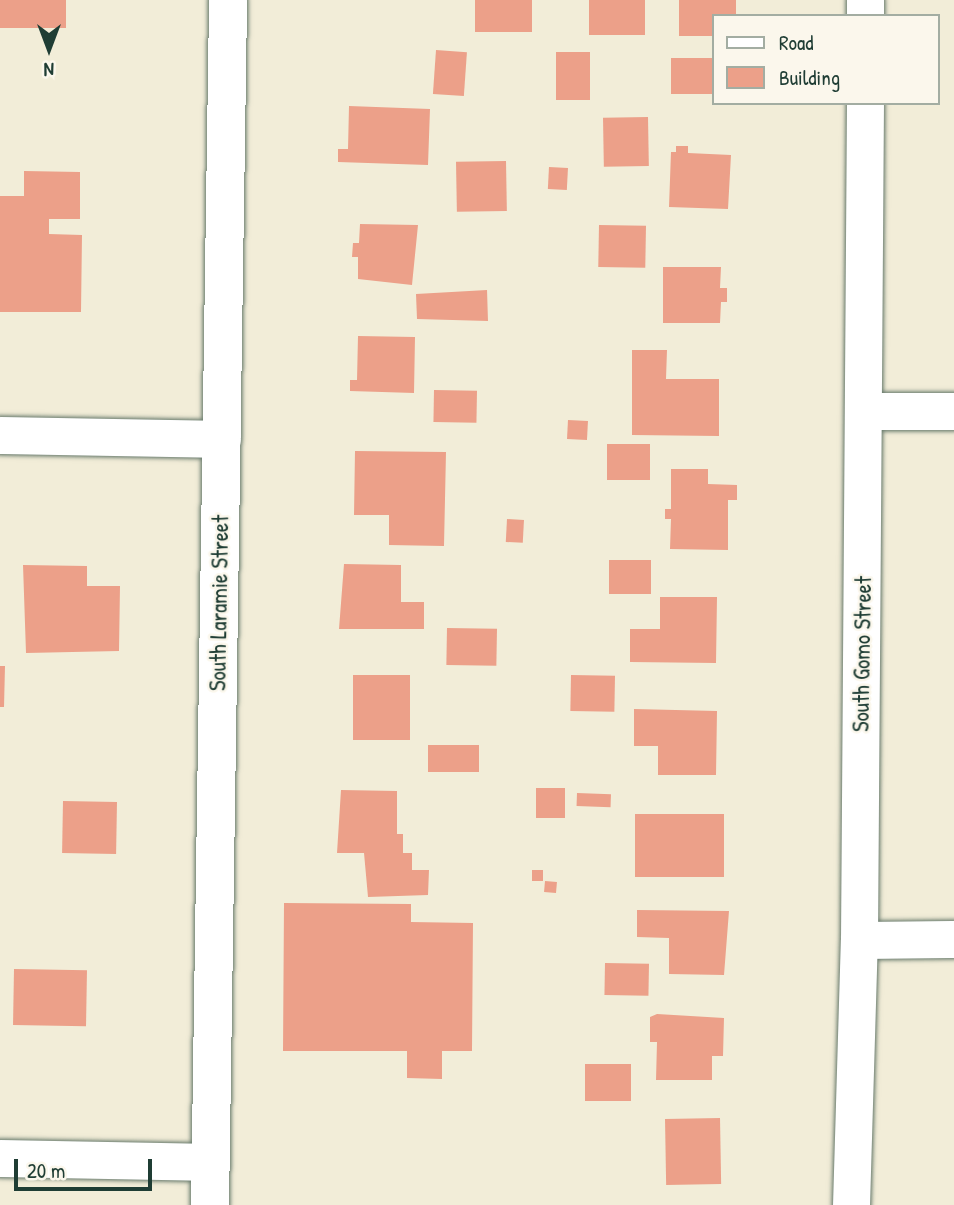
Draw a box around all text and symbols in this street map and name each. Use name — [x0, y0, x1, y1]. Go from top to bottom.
north arrow — [14, 14, 84, 84]
legend — [712, 14, 940, 105]
text: Road — [779, 28, 813, 57]
text: N — [44, 57, 54, 83]
text: Building — [779, 63, 840, 92]
street label: South Laramie Street — [204, 515, 234, 691]
street label: South Gomo Street — [847, 576, 877, 732]
scale bar — [18, 1146, 156, 1190]
text: 20 m — [27, 1156, 65, 1185]

